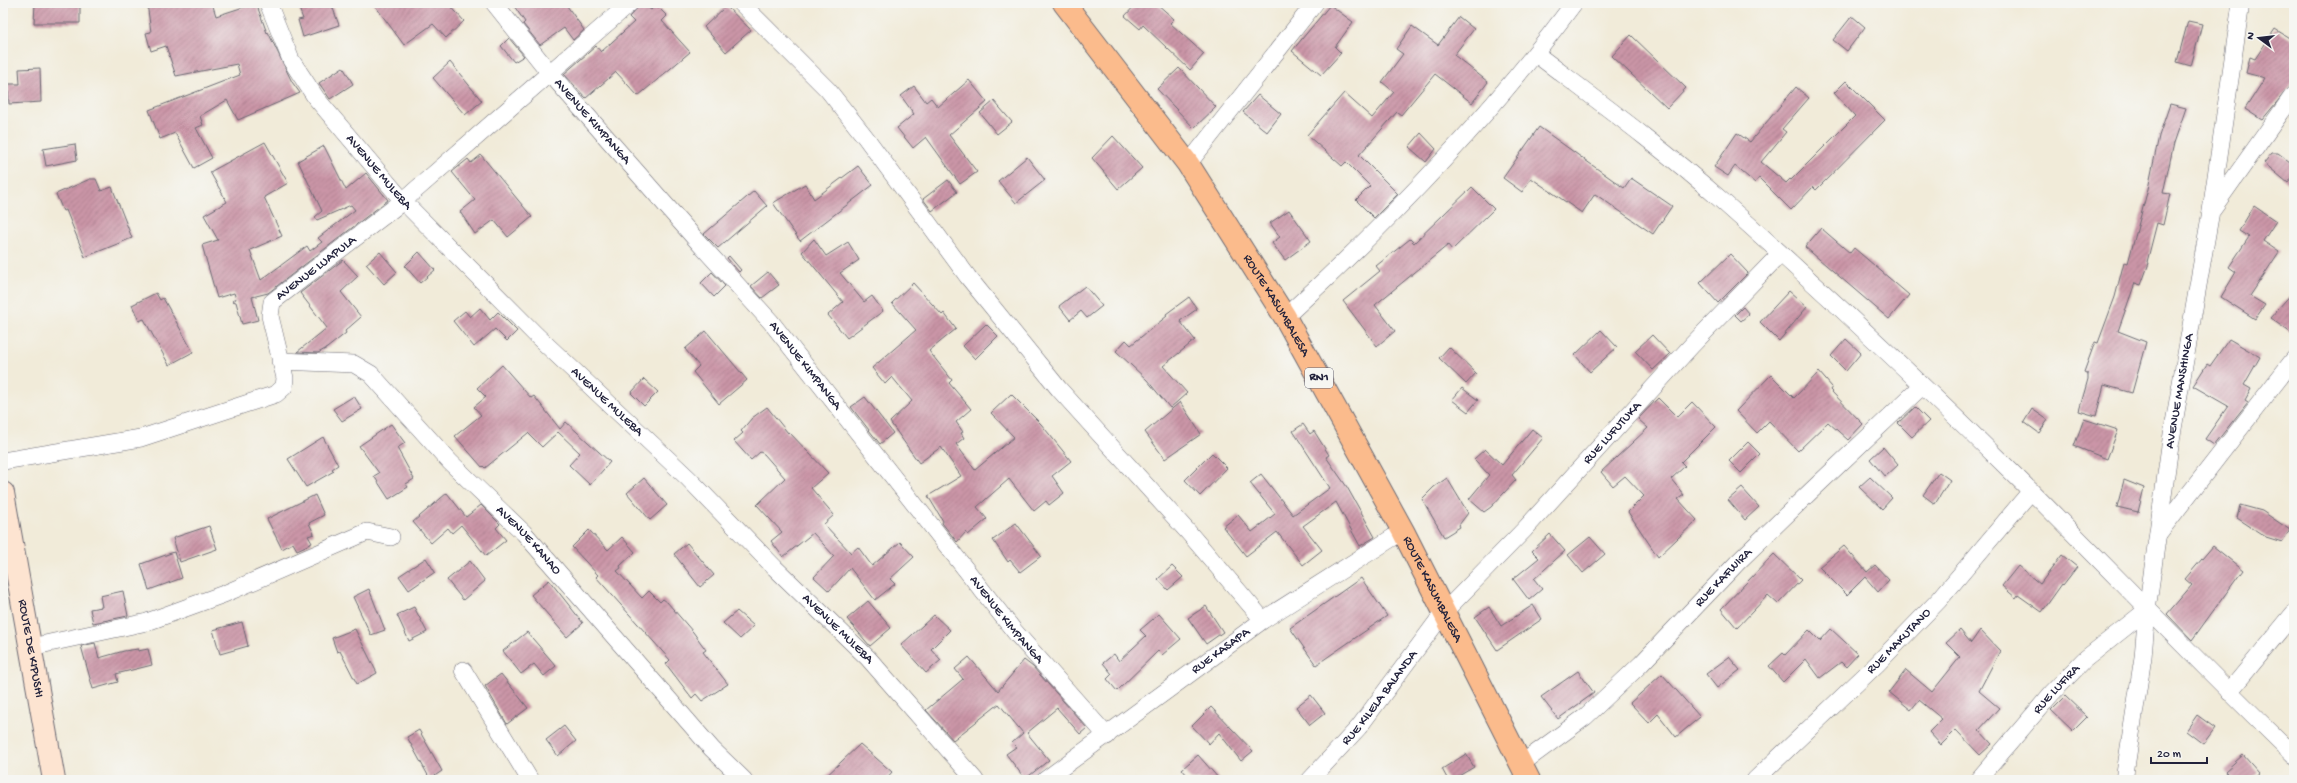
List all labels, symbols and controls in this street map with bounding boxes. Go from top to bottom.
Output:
north arrow [2239,18,2279,58]
text: N [2245,31,2258,41]
street label: AVENUE KIMPANGA [551,76,635,168]
street label: AVENUE MULEBA [343,131,416,214]
street label: AVENUE LUAPULA [273,232,360,304]
street label: ROUTE KASUMBALESA [1240,252,1313,360]
street label: AVENUE KIMPANGA [766,318,846,414]
street label: AVENUE MANSHINGA [2162,331,2197,450]
street label: AVENUE MULEBA [568,364,647,440]
road number: RN1 [1305,368,1333,388]
street label: RUE LUFUTUKA [1580,397,1645,467]
street label: AVENUE KANAO [493,503,565,578]
street label: ROUTE KASUMBALESA [1399,534,1466,646]
street label: RUE KAFWIRA [1692,544,1756,610]
street label: AVENUE KIMPANGA [966,573,1048,667]
street label: AVENUE MULEBA [799,591,878,668]
street label: ROUTE DE KIPUSHI [15,598,47,699]
street label: RUE MAKUTANO [1864,605,1934,677]
street label: RUE KASAPA [1189,624,1254,677]
street label: RUE KILELA BALANDA [1339,646,1421,748]
street label: RUE LUFIRA [2030,660,2084,717]
scale bar [2151,739,2207,765]
text: 20 m [2157,748,2182,762]

